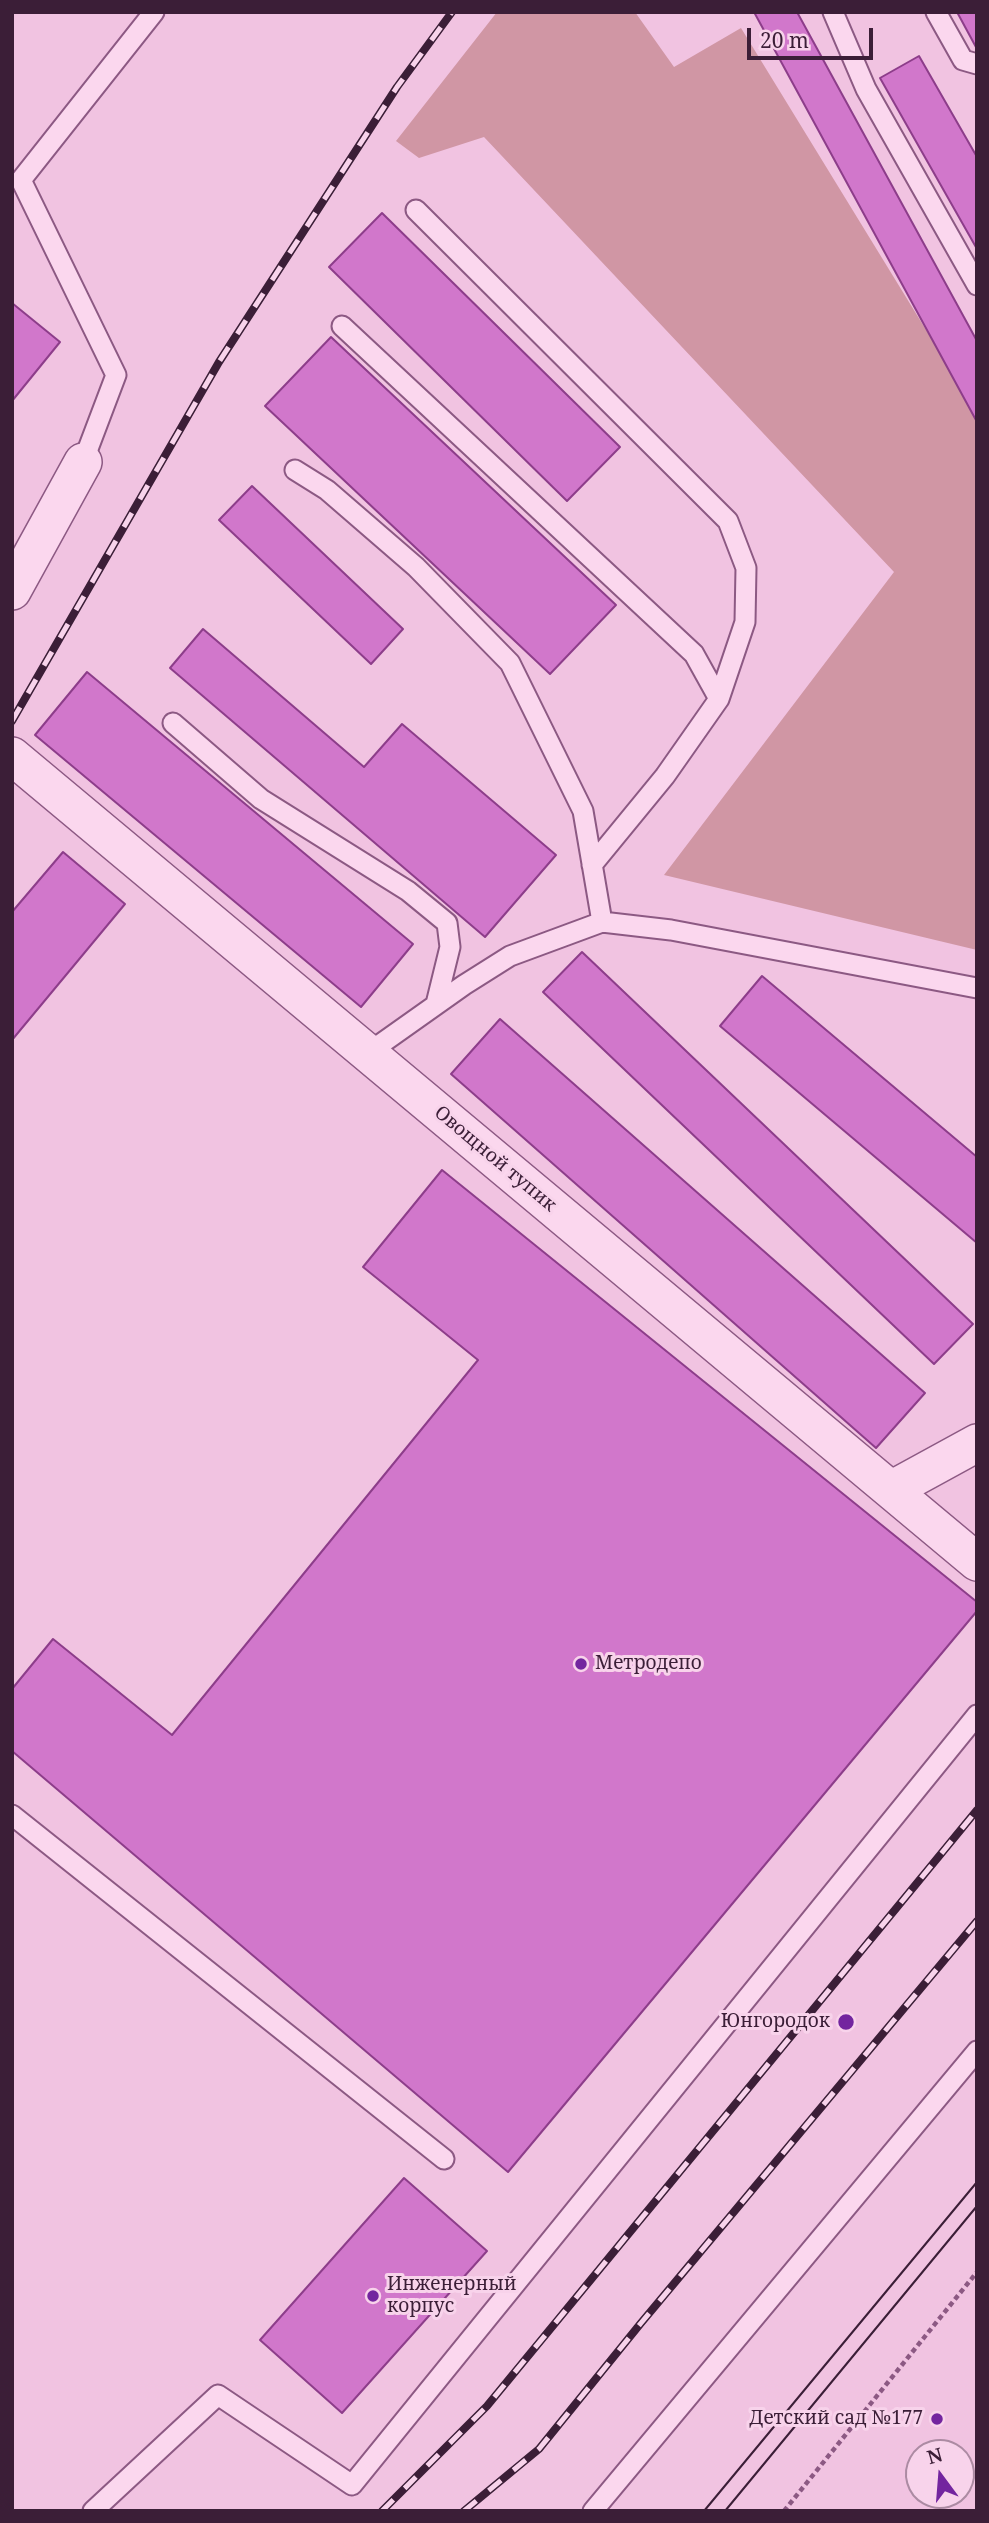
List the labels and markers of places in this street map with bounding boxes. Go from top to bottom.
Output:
place label: Метродепо [595,1653,702,1675]
marker: Метродепо [573,1656,589,1672]
place label: Юнгородок [721,2011,830,2033]
marker: Юнгородок [836,2012,856,2032]
place label: Инженерный корпус [387,2274,517,2318]
marker: Инженерный корпус [365,2288,381,2304]
place label: Детский сад №177 [749,2408,923,2430]
marker: Детский сад №177 [929,2411,945,2427]

